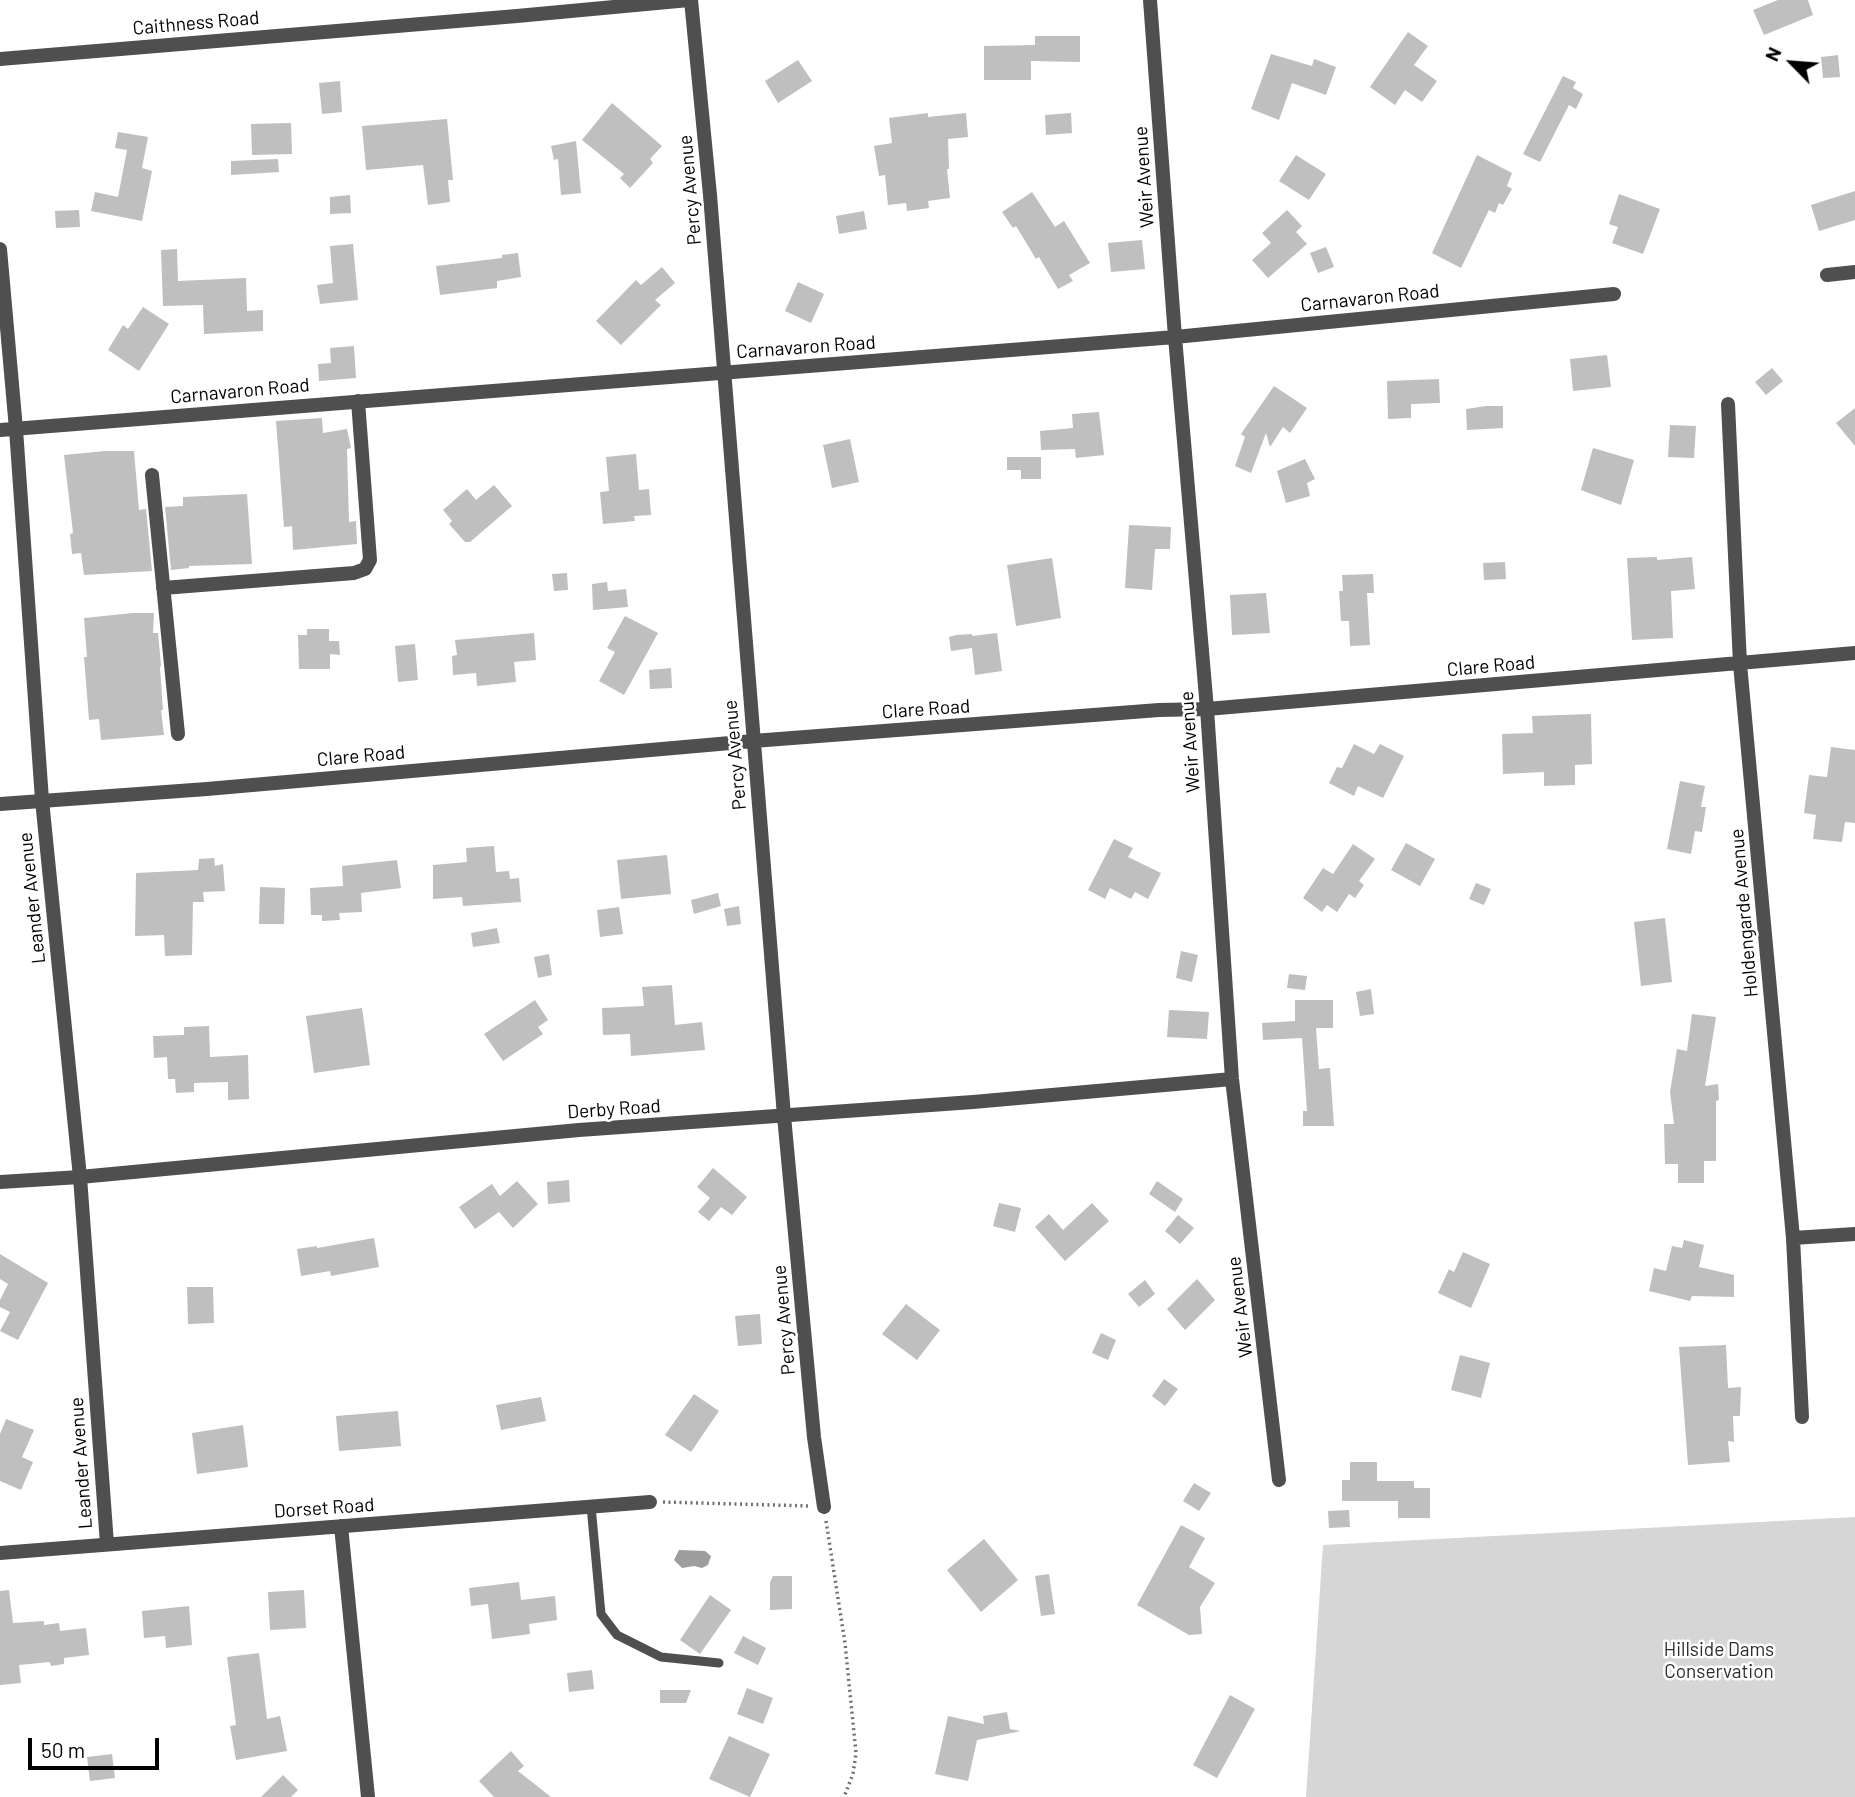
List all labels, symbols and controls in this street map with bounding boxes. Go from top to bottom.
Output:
street label: Caithness Road [132,6,260,40]
north arrow [1757,28,1827,98]
text: N [1759,43,1786,65]
street label: Weir Avenue [1129,125,1159,229]
street label: Percy Avenue [674,134,706,246]
street label: Carnavaron Road [1299,279,1441,317]
street label: Carnavaron Road [736,331,876,363]
street label: Carnavaron Road [169,374,311,408]
street label: Clare Road [1446,651,1536,681]
street label: Weir Avenue [1175,690,1205,794]
street label: Clare Road [881,695,971,723]
street label: Percy Avenue [719,699,751,811]
street label: Clare Road [316,741,406,771]
street label: Holdengarde Avenue [1725,828,1763,998]
street label: Leander Avenue [14,831,50,965]
street label: Derby Road [567,1094,661,1124]
street label: Weir Avenue [1222,1255,1258,1359]
street label: Percy Avenue [768,1264,800,1376]
street label: Leander Avenue [65,1396,97,1530]
street label: Dorset Road [273,1493,375,1523]
park label: Hillside Dams Conservation [1664,1639,1774,1683]
scale bar [32,1724,163,1768]
text: 50 m [41,1737,85,1762]

